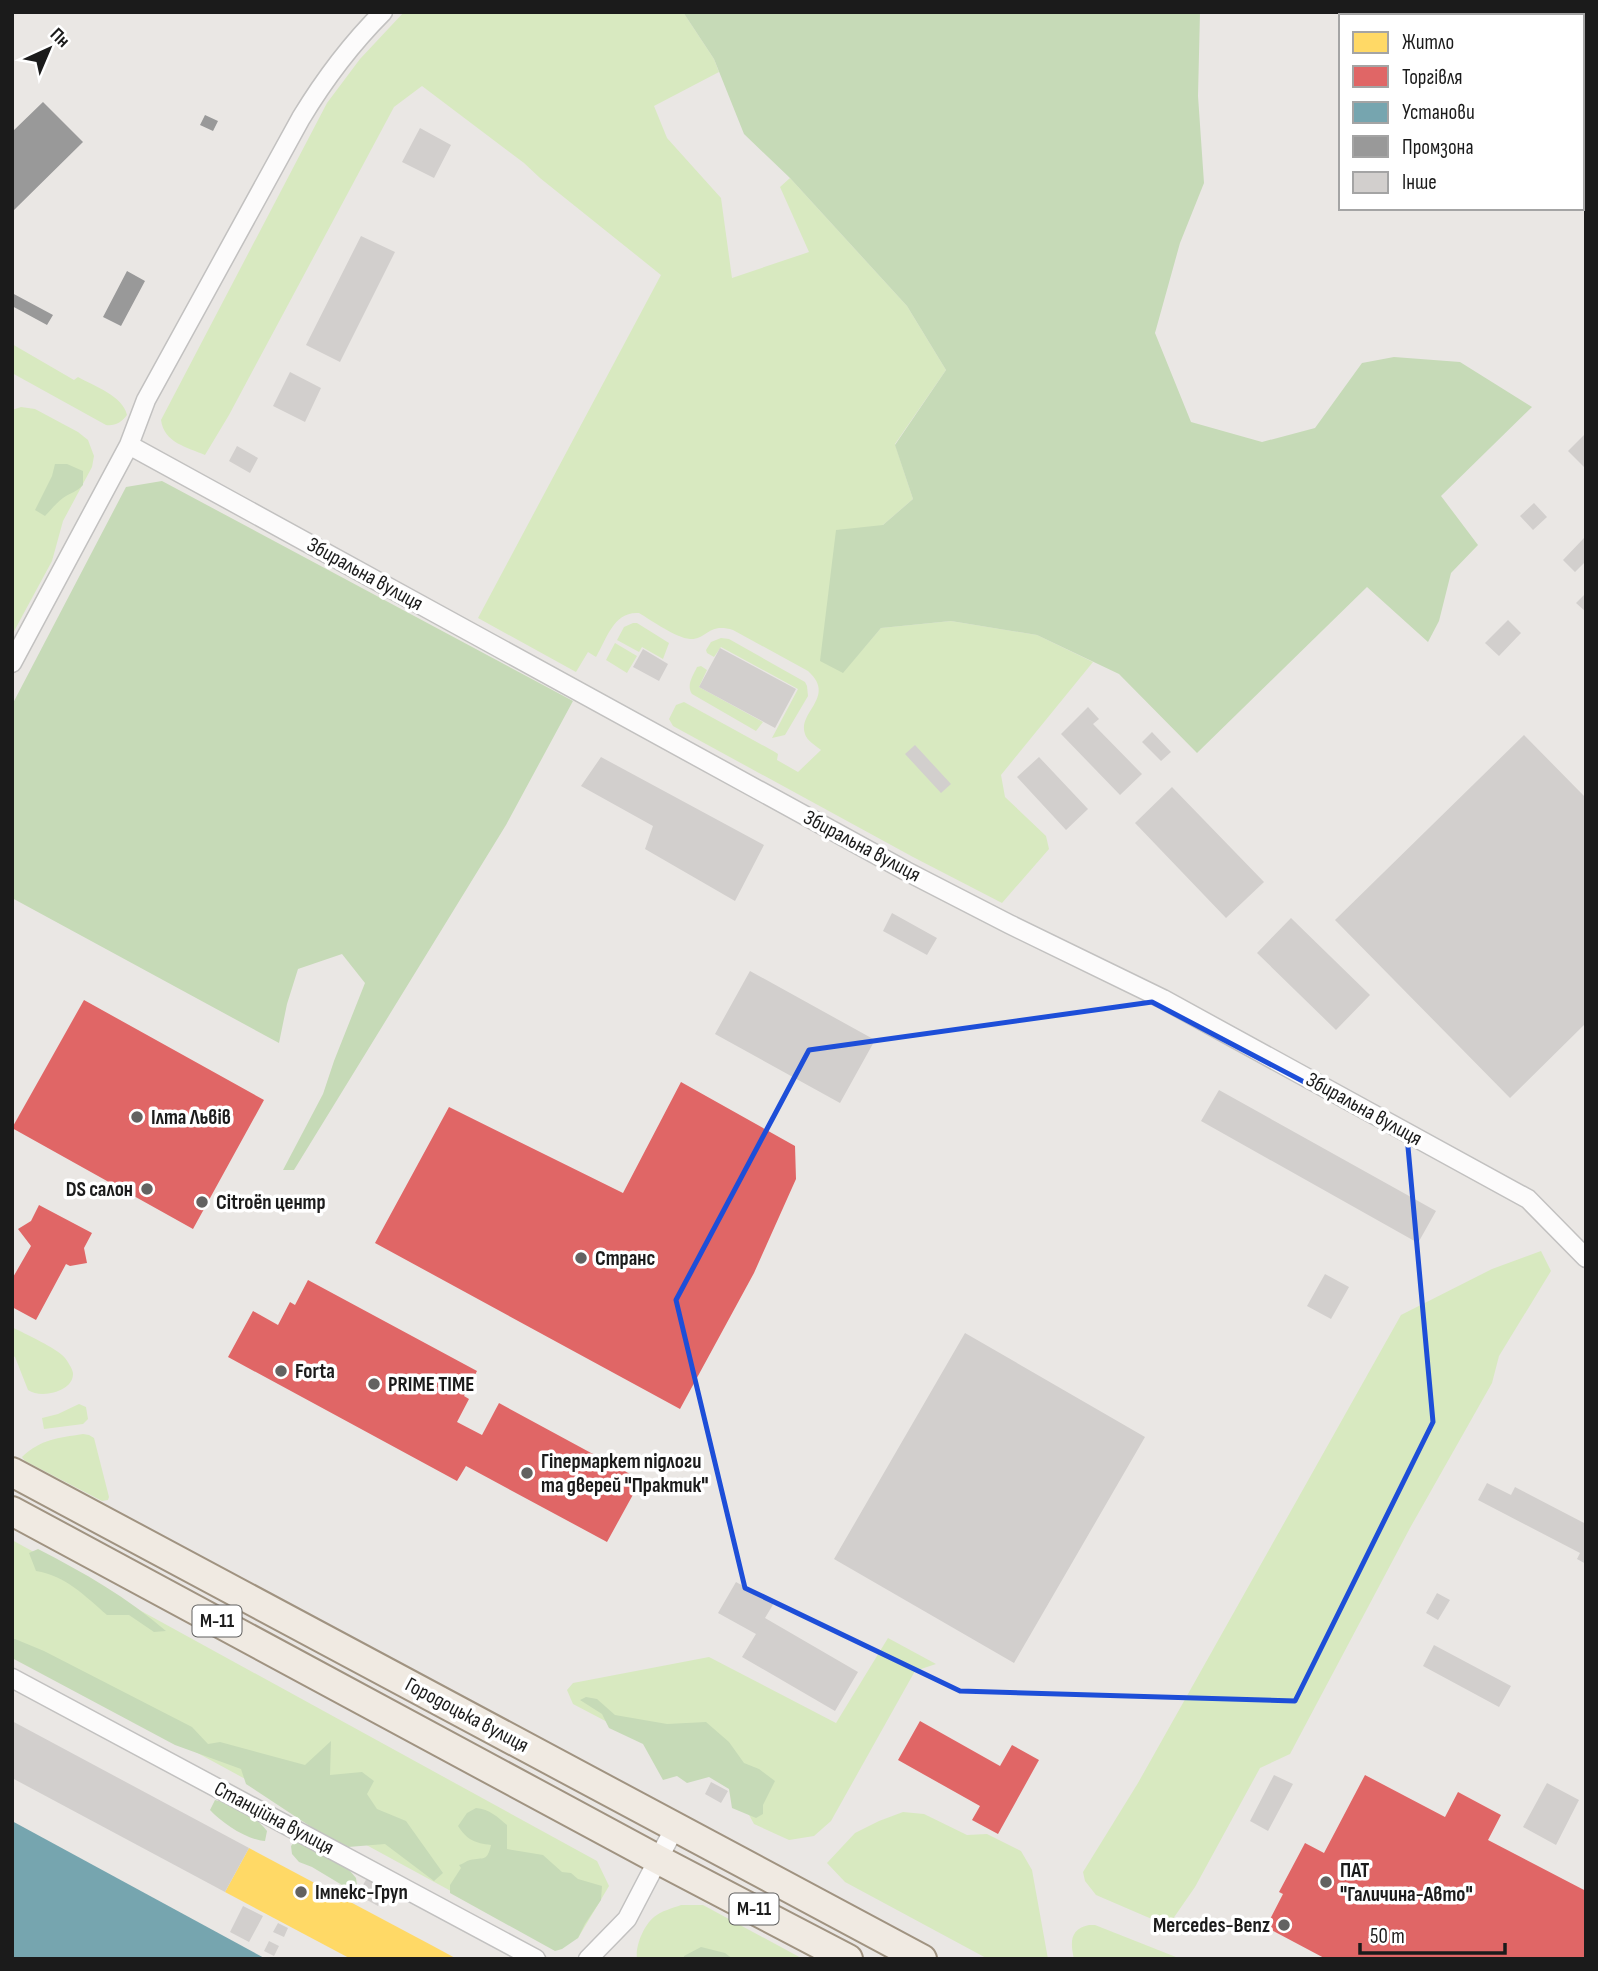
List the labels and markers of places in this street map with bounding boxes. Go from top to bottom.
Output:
place label: Ілта Львів [151,1105,231,1130]
marker: Ілта Львів [129,1109,145,1125]
place label: DS салон [66,1177,133,1202]
marker: DS салон [139,1181,155,1197]
place label: Citroën центр [216,1190,326,1215]
marker: Citroën центр [194,1194,210,1210]
place label: Странс [595,1246,655,1271]
marker: Странс [573,1250,589,1266]
place label: Forta [295,1359,335,1384]
marker: Forta [273,1363,289,1379]
place label: PRIME TIME [388,1372,474,1397]
marker: PRIME TIME [366,1376,382,1392]
place label: Гіпермаркет підлоги та дверей "Практик" [541,1449,709,1498]
marker: Гіпермаркет підлоги та дверей "Практик" [519,1465,535,1481]
place label: ПАТ "Галичина-Авто" [1340,1858,1473,1907]
marker: ПАТ "Галичина-Авто" [1318,1874,1334,1890]
place label: Імпекс-Груп [315,1880,408,1905]
marker: Імпекс-Груп [293,1884,309,1900]
place label: Mercedes-Benz [1153,1913,1270,1938]
marker: Mercedes-Benz [1276,1917,1292,1933]

